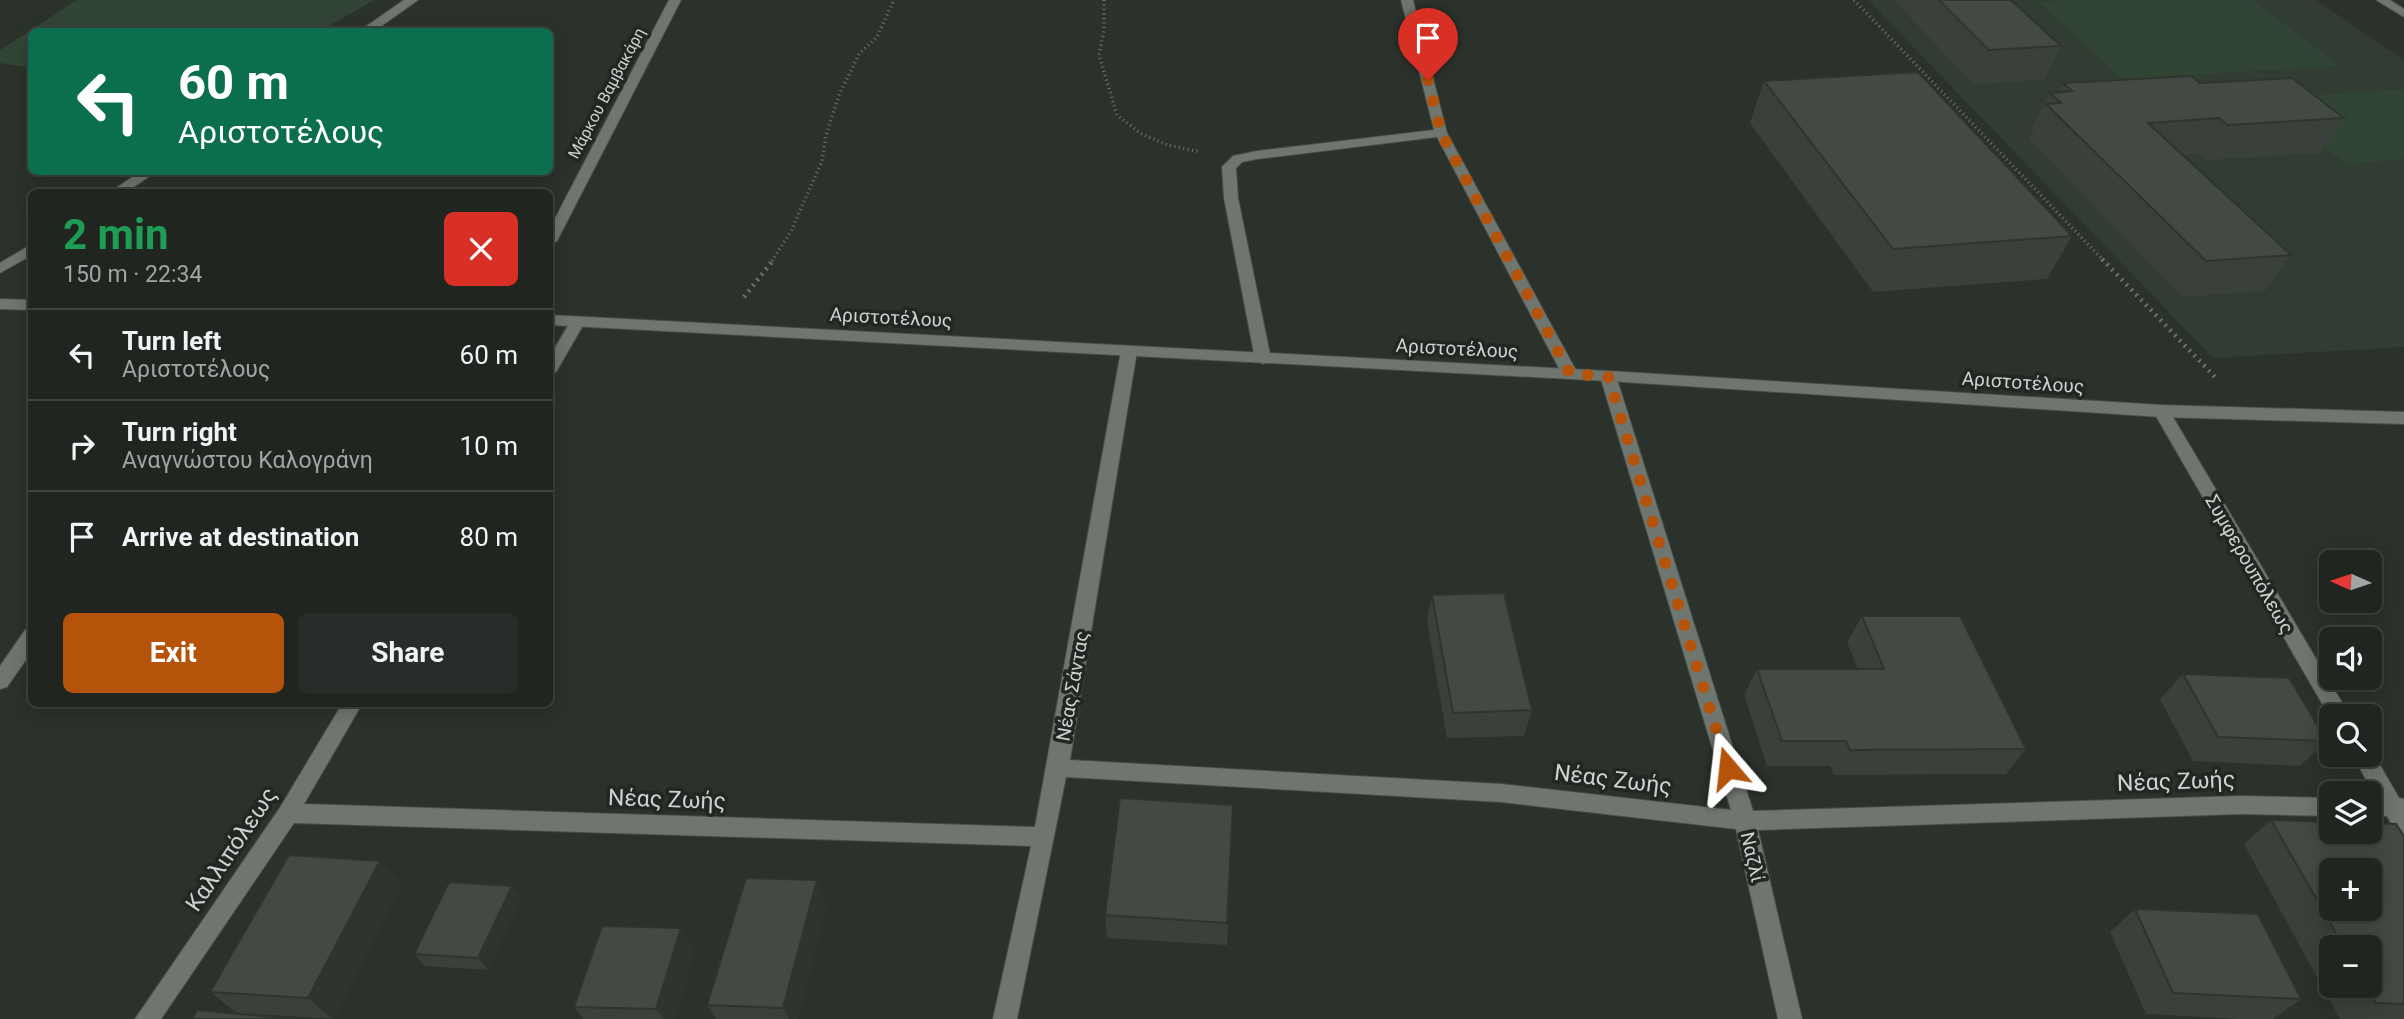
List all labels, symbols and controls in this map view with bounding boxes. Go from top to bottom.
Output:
pin [1398,8,1458,80]
icon: arrive [1409,19,1447,57]
street label: Μάρκου Βαμβακάρη [564,25,649,162]
text: 60 m [178,54,289,111]
icon: left [63,56,154,147]
text: Αριστοτέλους [178,113,384,151]
text: 2 min [63,210,169,259]
button: close [444,212,518,286]
text: 150 m · 22:34 [63,261,202,288]
street label: Αριστοτέλους [829,303,953,332]
text: Turn left [122,326,221,356]
street label: Αριστοτέλους [1395,334,1519,363]
icon: left [63,336,101,374]
text: 60 m [460,340,518,370]
text: Αριστοτέλους [122,356,270,383]
street label: Αριστοτέλους [1961,367,2085,398]
text: Turn right [122,417,237,447]
icon: right [63,427,101,465]
text: 10 m [460,431,518,461]
text: Αναγνώστου Καλογράνη [122,447,373,474]
street label: Συμφερουπόλεως [2200,491,2299,638]
icon: arrive [63,518,101,556]
text: Arrive at destination [122,522,359,552]
text: 80 m [460,522,518,552]
north arrow [2319,550,2382,612]
map controls [2319,550,2382,998]
button: Exit [63,613,284,693]
button: Share [298,613,518,693]
button: sound [2319,627,2382,690]
street label: Νέας Σάντας [1052,629,1093,743]
button: search [2319,704,2382,767]
position arrow [1691,731,1765,805]
street label: Νέας Ζωής [1553,759,1673,800]
street label: Νέας Ζωής [2117,766,2235,797]
button: layers [2319,781,2382,844]
street label: Καλλιπόλεως [180,782,283,916]
street label: Νέας Ζωής [608,784,726,815]
street label: Ναζλί [1736,830,1769,884]
button: + [2319,858,2382,921]
button: − [2319,935,2382,998]

